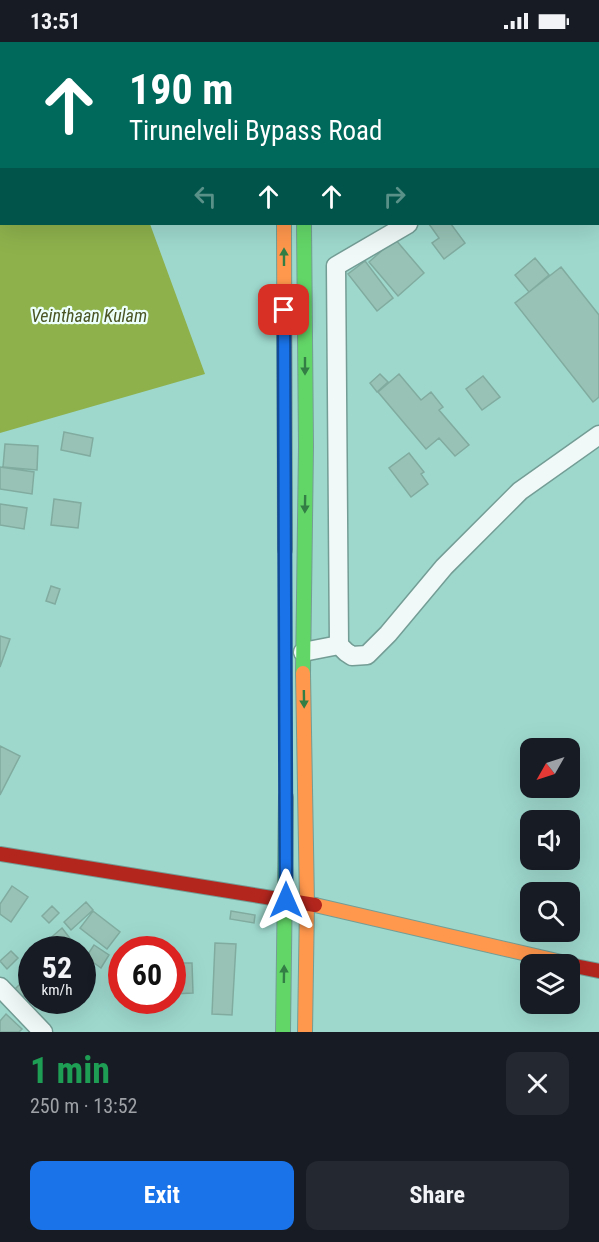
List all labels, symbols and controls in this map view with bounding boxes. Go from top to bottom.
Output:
text: 13:51 [30,9,81,34]
text: 190 m [129,65,234,114]
icon: ahead [30,66,108,144]
text: Tirunelveli Bypass Road [129,115,382,147]
icon: left [189,180,222,213]
icon: ahead [252,180,285,213]
icon: ahead [315,180,348,213]
icon: right [378,180,411,213]
one-way arrow [279,247,289,266]
pin [258,284,309,335]
icon: arrive [267,293,300,326]
water label: Veinthaan Kulam [31,305,147,326]
one-way arrow [301,356,310,375]
one-way arrow [300,495,310,514]
one-way arrow [299,690,309,709]
north arrow [520,738,580,798]
map controls [520,738,580,1014]
button: sound [520,810,580,870]
position arrow [254,868,318,932]
button: search [520,882,580,942]
speed limit sign: 60 [108,936,186,1014]
text: 52 [42,950,72,985]
button: layers [520,954,580,1014]
one-way arrow [279,964,289,983]
text: km/h [42,981,72,999]
text: 1 min [30,1050,110,1092]
button: close [506,1052,569,1115]
text: 250 m · 13:52 [30,1094,137,1118]
button: Exit [30,1161,294,1230]
button: Share [306,1161,569,1230]

